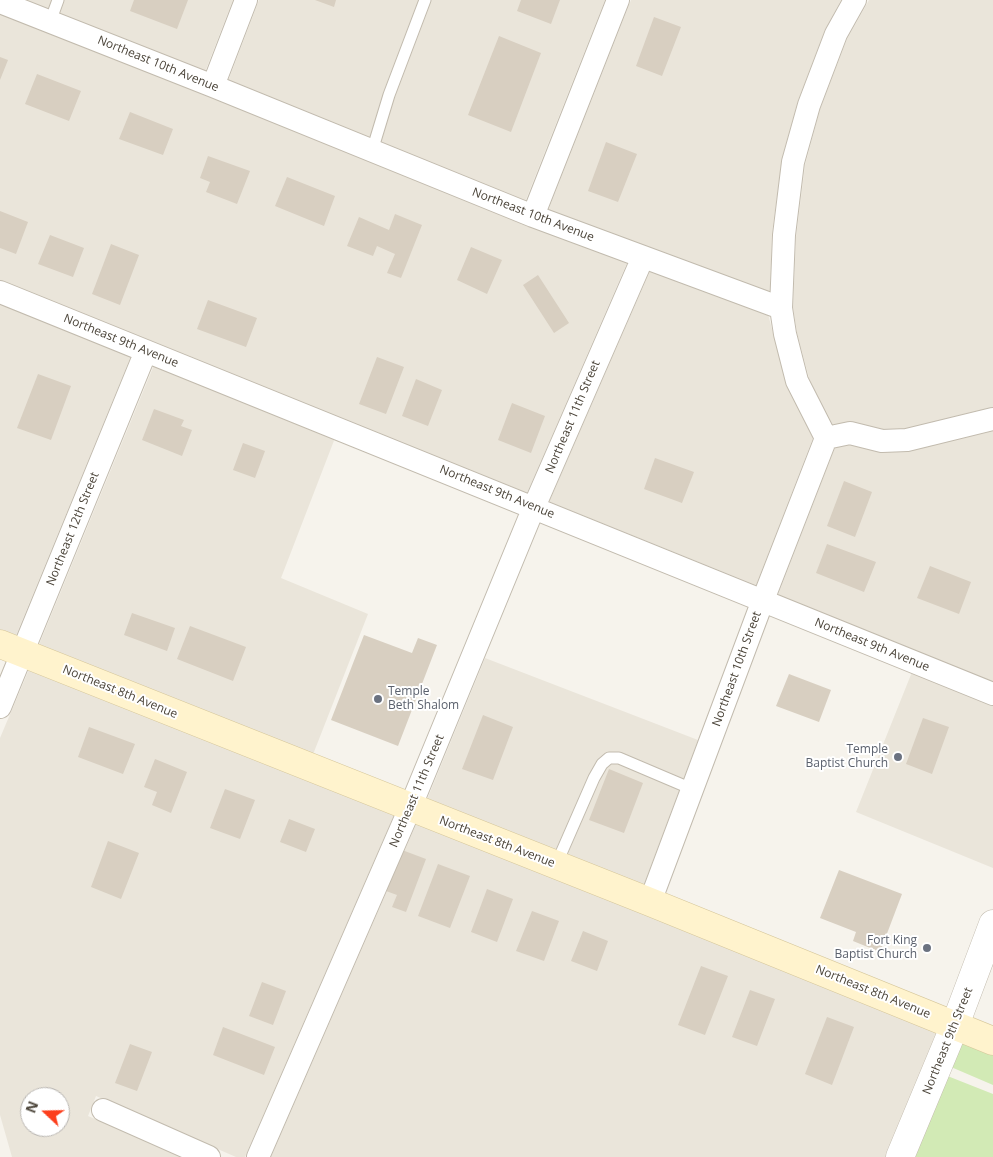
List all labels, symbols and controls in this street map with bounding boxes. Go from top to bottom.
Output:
street label: Northeast 10th Avenue [95,33,221,95]
street label: Northeast 10th Avenue [470,185,596,245]
street label: Northeast 9th Avenue [61,311,181,371]
street label: Northeast 11th Street [543,358,603,476]
street label: Northeast 9th Avenue [437,462,557,522]
street label: Northeast 12th Street [44,470,102,588]
street label: Northeast 10th Street [709,610,765,728]
street label: Northeast 9th Avenue [812,615,932,675]
street label: Northeast 8th Avenue [60,662,180,722]
place label: Temple Beth Shalom [388,685,459,713]
marker: Temple Beth Shalom [372,693,384,705]
street label: Northeast 11th Street [387,732,447,850]
place label: Temple Baptist Church [806,743,888,771]
marker: Temple Baptist Church [892,751,904,763]
street label: Northeast 8th Avenue [437,813,557,871]
place label: Fort King Baptist Church [835,934,917,962]
marker: Fort King Baptist Church [921,942,933,954]
street label: Northeast 8th Avenue [813,962,933,1022]
street label: Northeast 9th Street [920,985,976,1097]
north arrow [20,1087,70,1137]
text: N [21,1098,42,1116]

